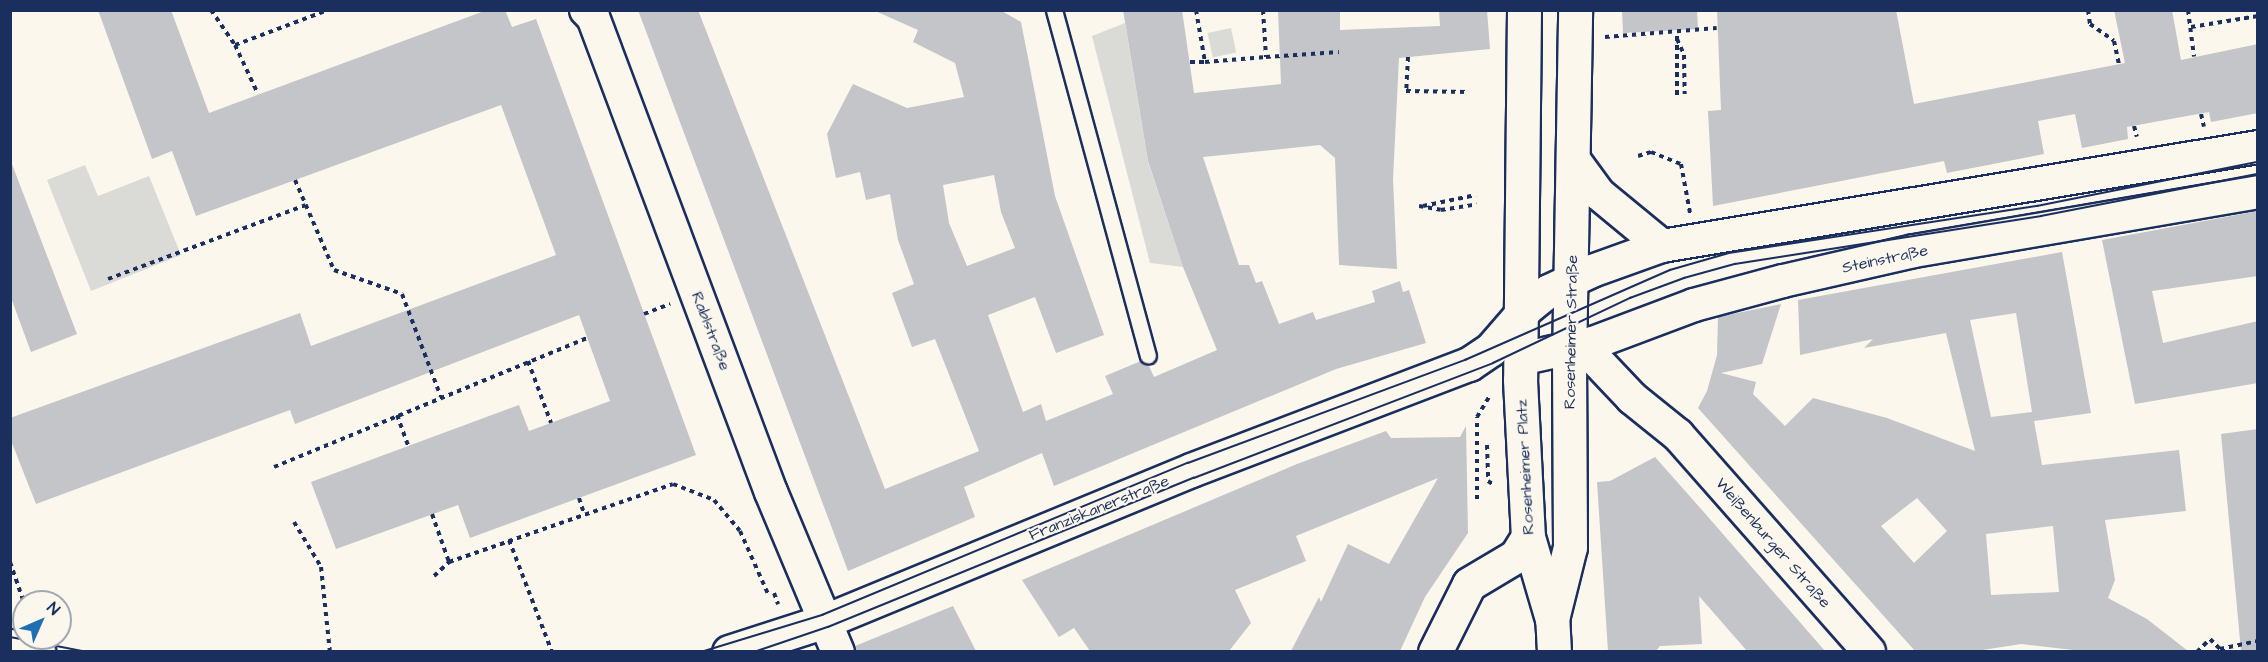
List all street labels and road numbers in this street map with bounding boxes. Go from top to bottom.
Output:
street label: Steinstraße [1840,241,1930,277]
street label: Rosenheimer Straße [1560,255,1582,409]
street label: Rablstraße [687,289,735,373]
street label: Rosenheimer Platz [1512,399,1538,535]
street label: Franziskanerstraße [1026,471,1172,545]
street label: Weißenburger Straße [1711,474,1835,612]

